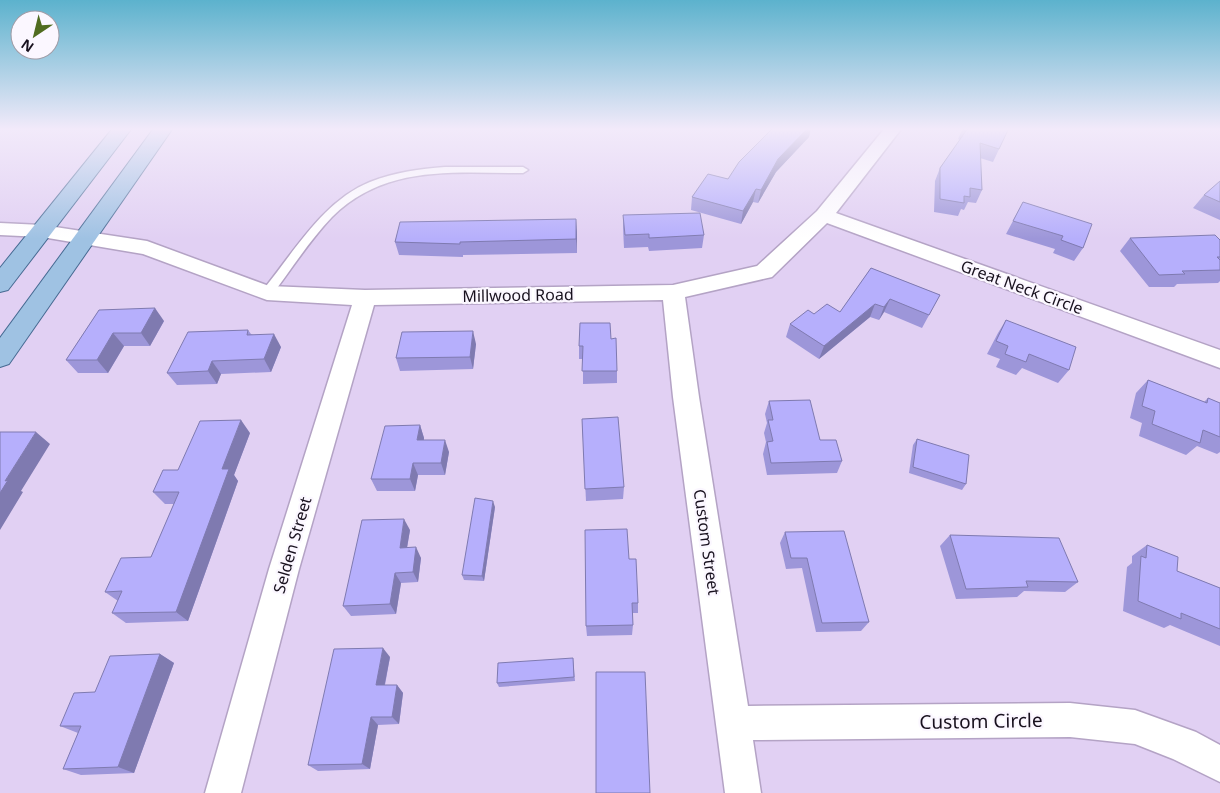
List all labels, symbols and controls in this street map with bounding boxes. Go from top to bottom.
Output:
north arrow [10,10,60,60]
text: N [17,35,37,57]
street label: Great Neck Circle [958,255,1086,319]
street label: Millwood Road [462,283,574,307]
street label: Custom Street [689,488,725,597]
street label: Selden Street [268,494,316,596]
street label: Custom Circle [919,707,1043,735]

